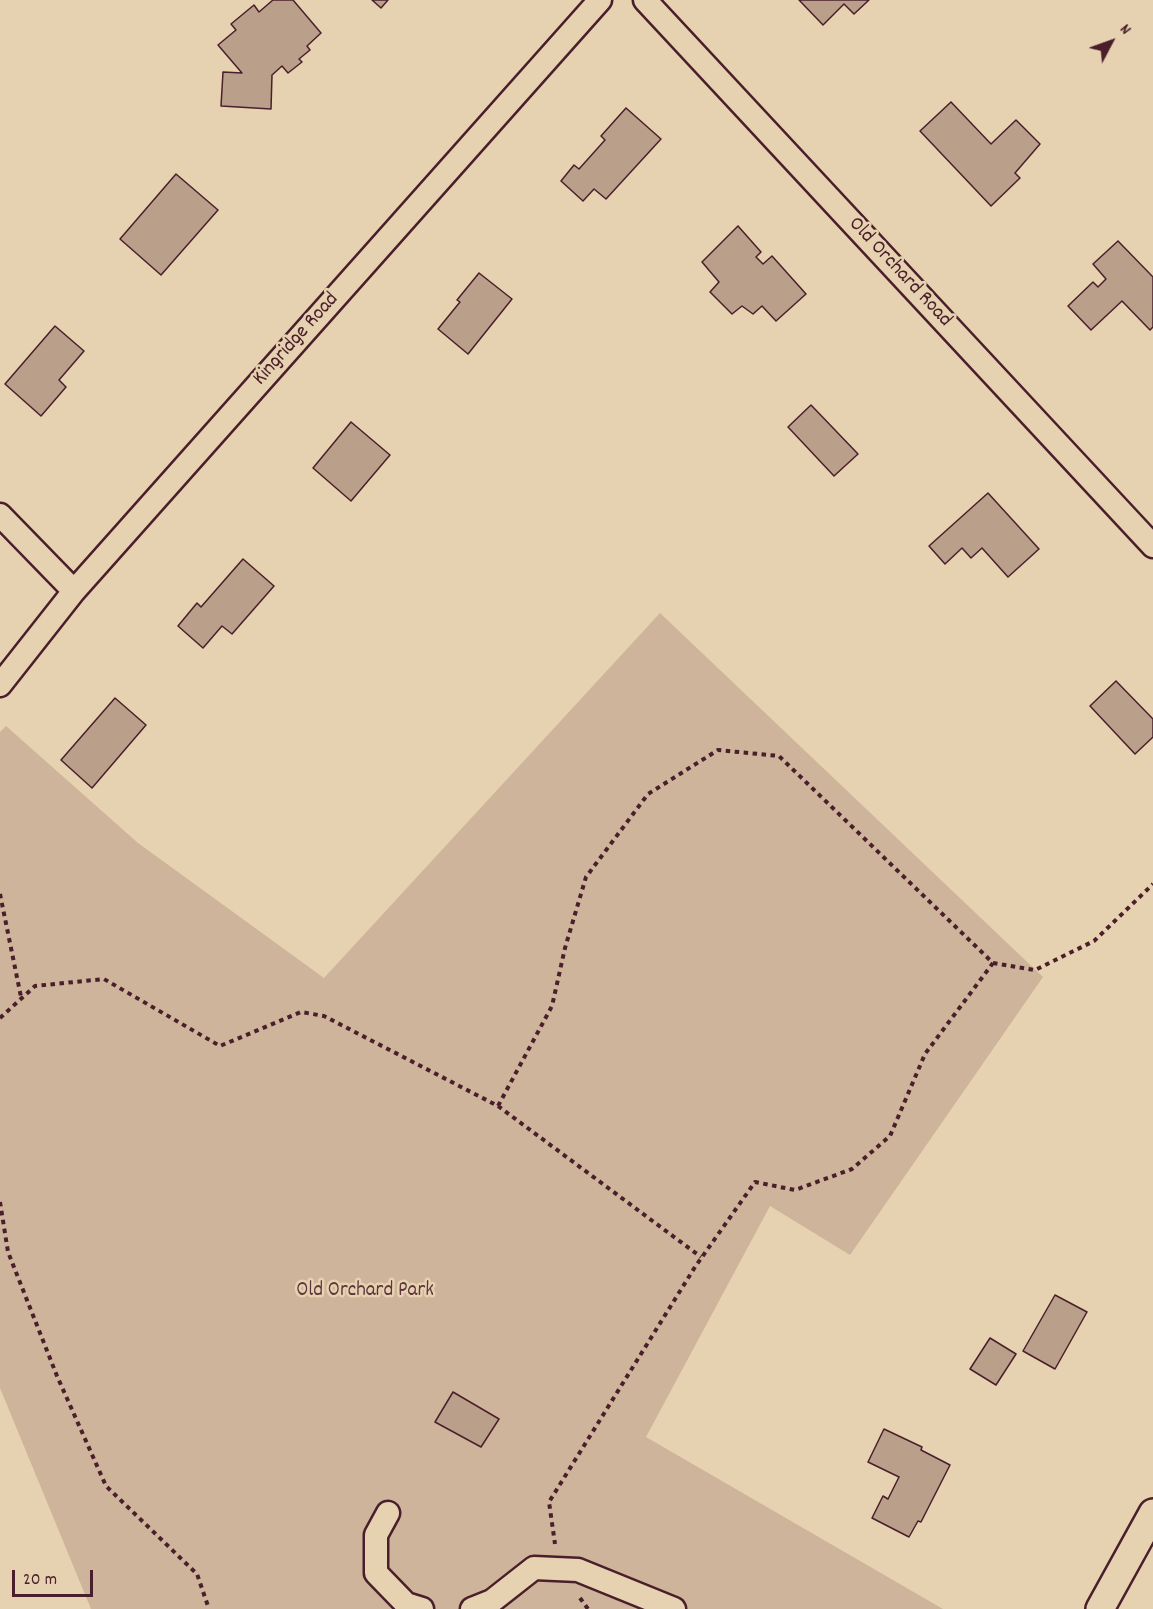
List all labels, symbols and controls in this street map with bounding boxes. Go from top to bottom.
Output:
north arrow [1081,12,1141,72]
text: N [1114,19,1136,40]
street label: Old Orchard Road [842,213,956,333]
street label: Kingridge Road [249,288,345,392]
park label: Old Orchard Park [296,1279,434,1305]
scale bar [15,1558,96,1596]
text: 20 m [23,1568,57,1593]

